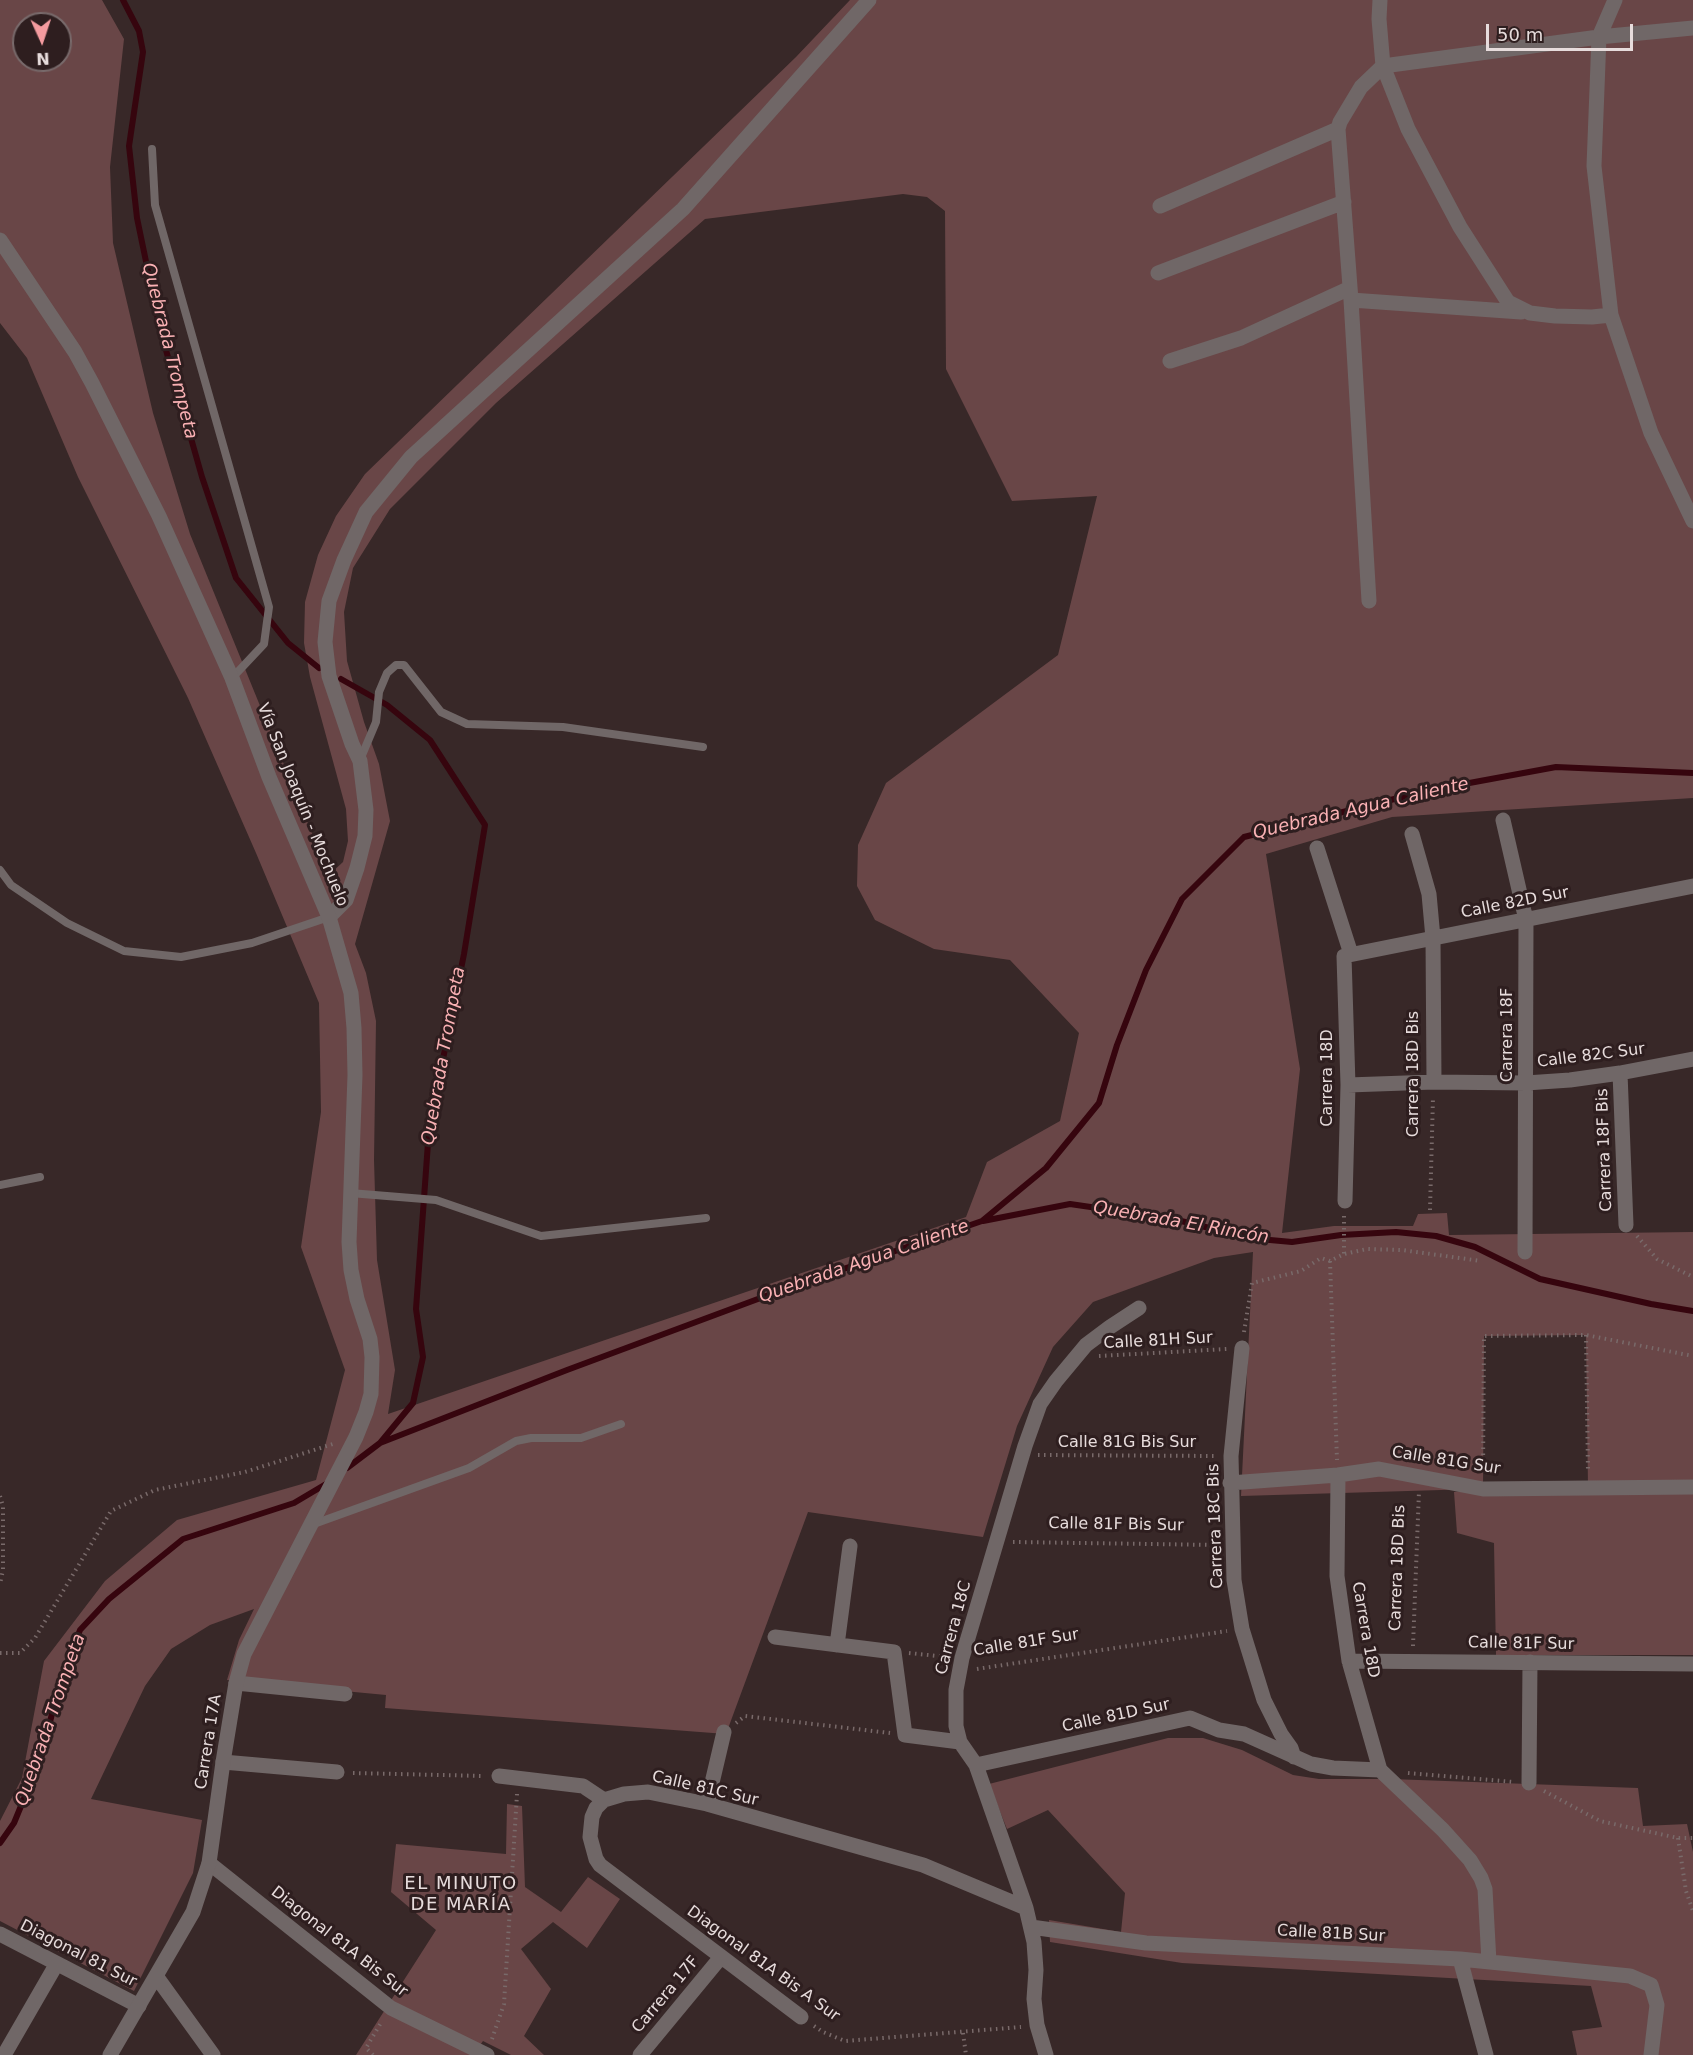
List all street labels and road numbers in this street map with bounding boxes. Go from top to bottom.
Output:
street label: Vía San Joaquín - Mochuelo [252,701,352,909]
street label: Calle 82D Sur [1459,883,1571,923]
street label: Carrera 18F [1498,988,1518,1082]
street label: Carrera 18D Bis [1404,1011,1424,1137]
street label: Carrera 18D [1318,1029,1338,1127]
street label: Calle 82C Sur [1536,1040,1646,1072]
street label: Carrera 18F Bis [1593,1088,1617,1212]
street label: Calle 81H Sur [1103,1329,1213,1353]
street label: Calle 81G Bis Sur [1058,1433,1196,1453]
street label: Calle 81G Sur [1390,1443,1502,1479]
street label: Carrera 18C Bis [1204,1463,1228,1589]
street label: Carrera 18D Bis [1386,1505,1410,1631]
street label: Calle 81F Bis Sur [1048,1514,1184,1536]
street label: Carrera 18C [932,1579,976,1677]
street label: Carrera 18D [1347,1580,1383,1680]
street label: Calle 81F Sur [972,1625,1080,1661]
street label: Calle 81F Sur [1468,1633,1574,1655]
street label: Carrera 17A [192,1693,226,1791]
street label: Calle 81D Sur [1060,1695,1172,1737]
street label: Calle 81C Sur [650,1767,760,1811]
street label: Diagonal 81A Bis Sur [267,1883,411,2001]
street label: Diagonal 81A Bis A Sur [683,1902,843,2026]
street label: Diagonal 81 Sur [16,1916,140,1992]
street label: Calle 81B Sur [1277,1922,1385,1946]
street label: Carrera 17F [628,1953,704,2037]

